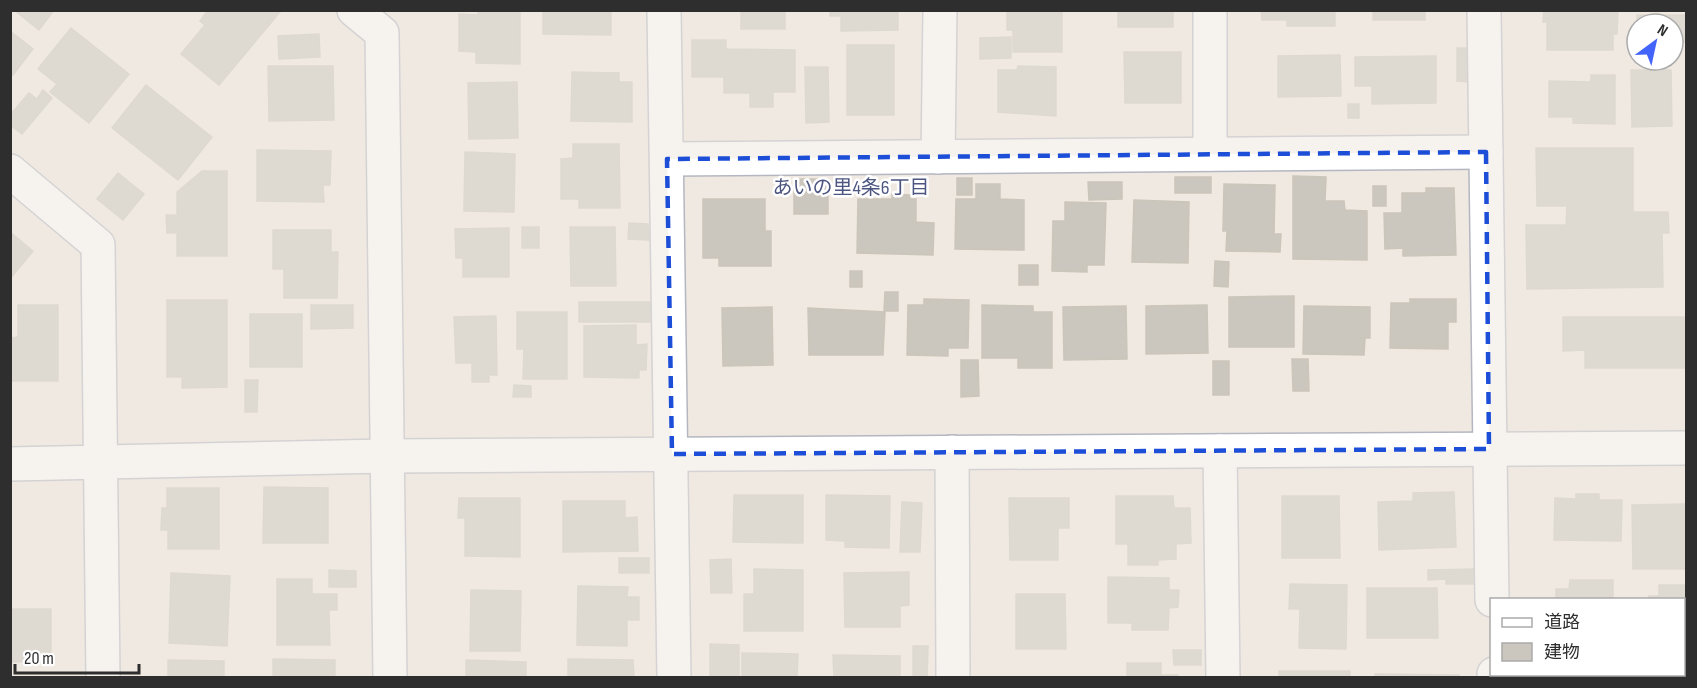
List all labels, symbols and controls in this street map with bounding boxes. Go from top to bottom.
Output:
north arrow [1625,12,1685,72]
text: N [1654,20,1671,41]
district label: あいの里4条6丁目 [772,176,930,200]
legend [1490,598,1685,676]
text: 道路 [1544,612,1580,633]
scale bar [15,637,140,675]
text: 建物 [1544,642,1580,663]
text: 20 m [24,648,54,669]

